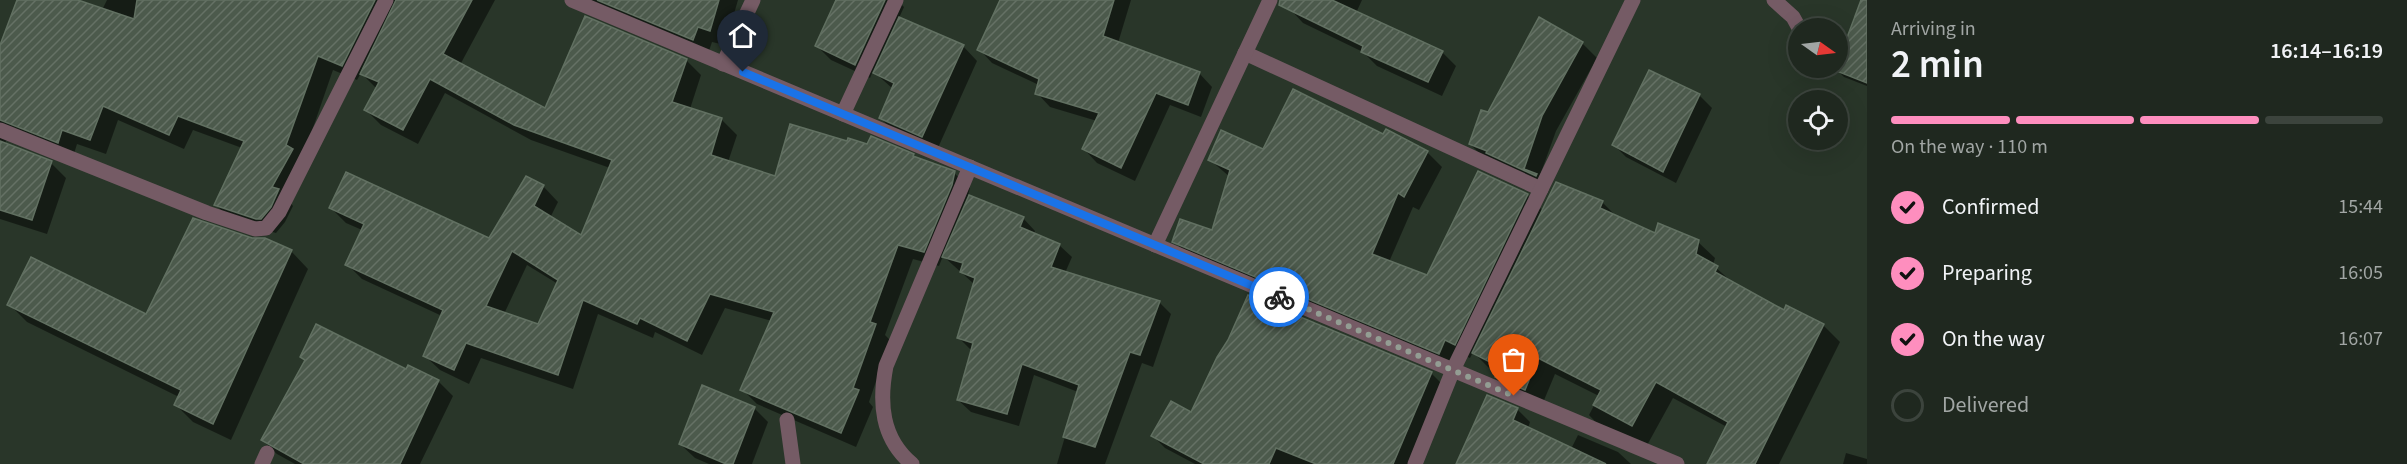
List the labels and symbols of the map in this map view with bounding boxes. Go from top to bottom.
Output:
pin [717,10,768,72]
north arrow [1788,18,1848,78]
courier [1249,267,1309,327]
pin [1488,334,1539,396]

